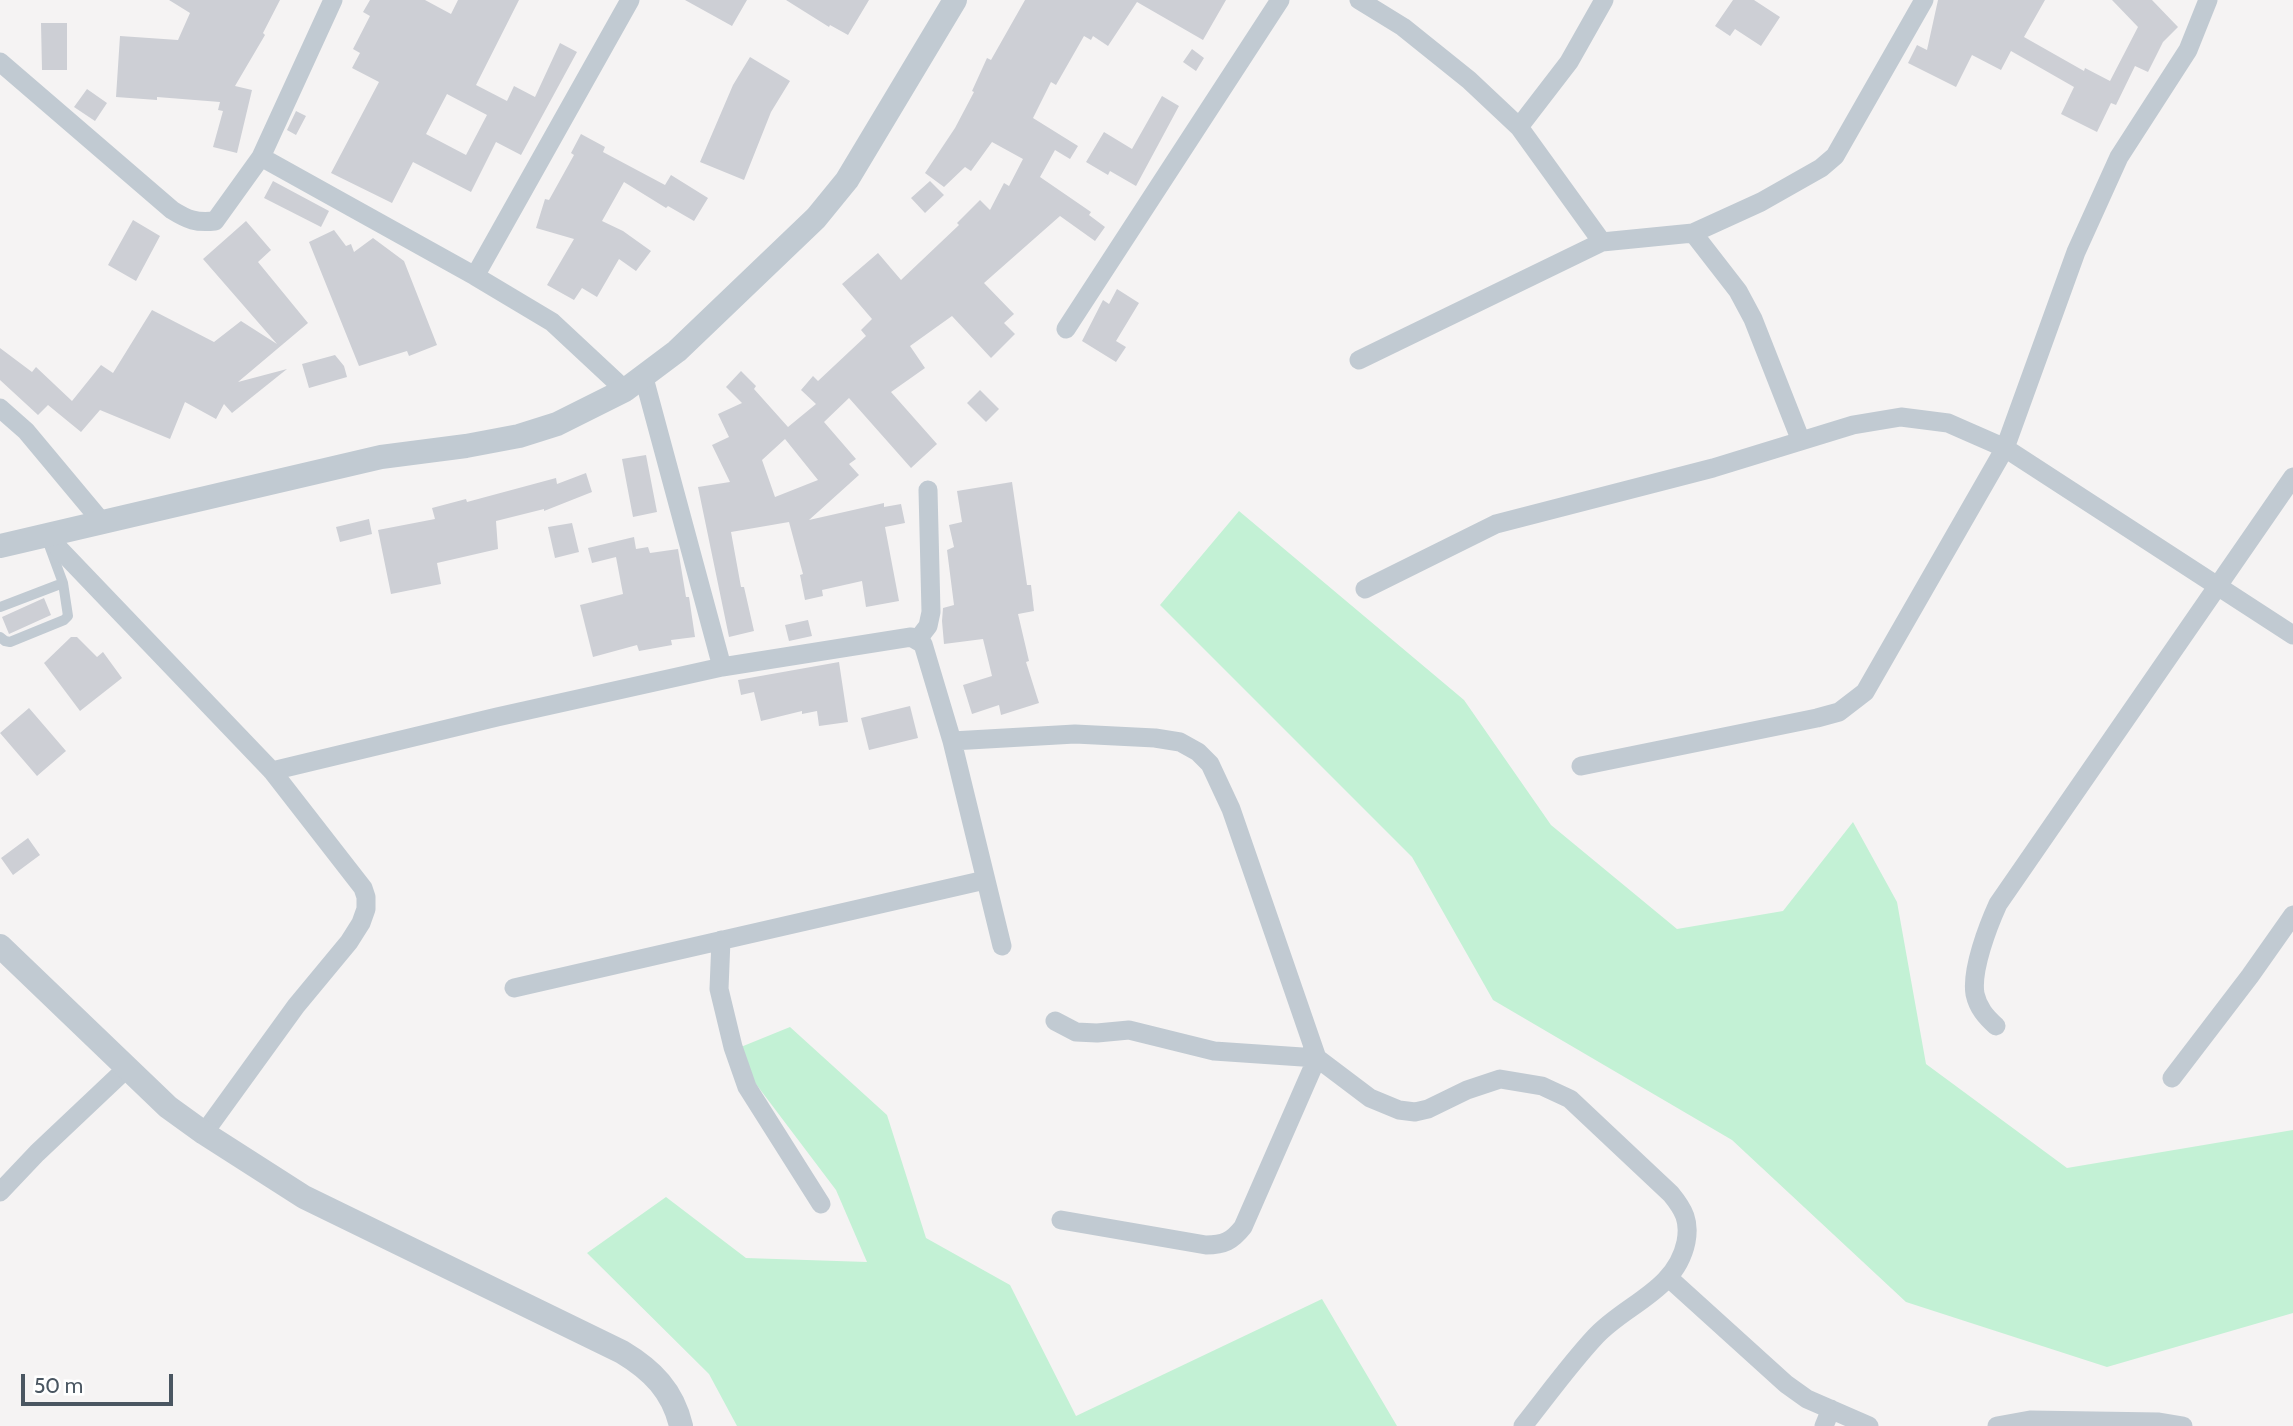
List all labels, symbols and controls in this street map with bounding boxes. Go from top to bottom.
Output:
scale bar [24,1360,177,1404]
text: 50 m [34,1373,83,1398]

